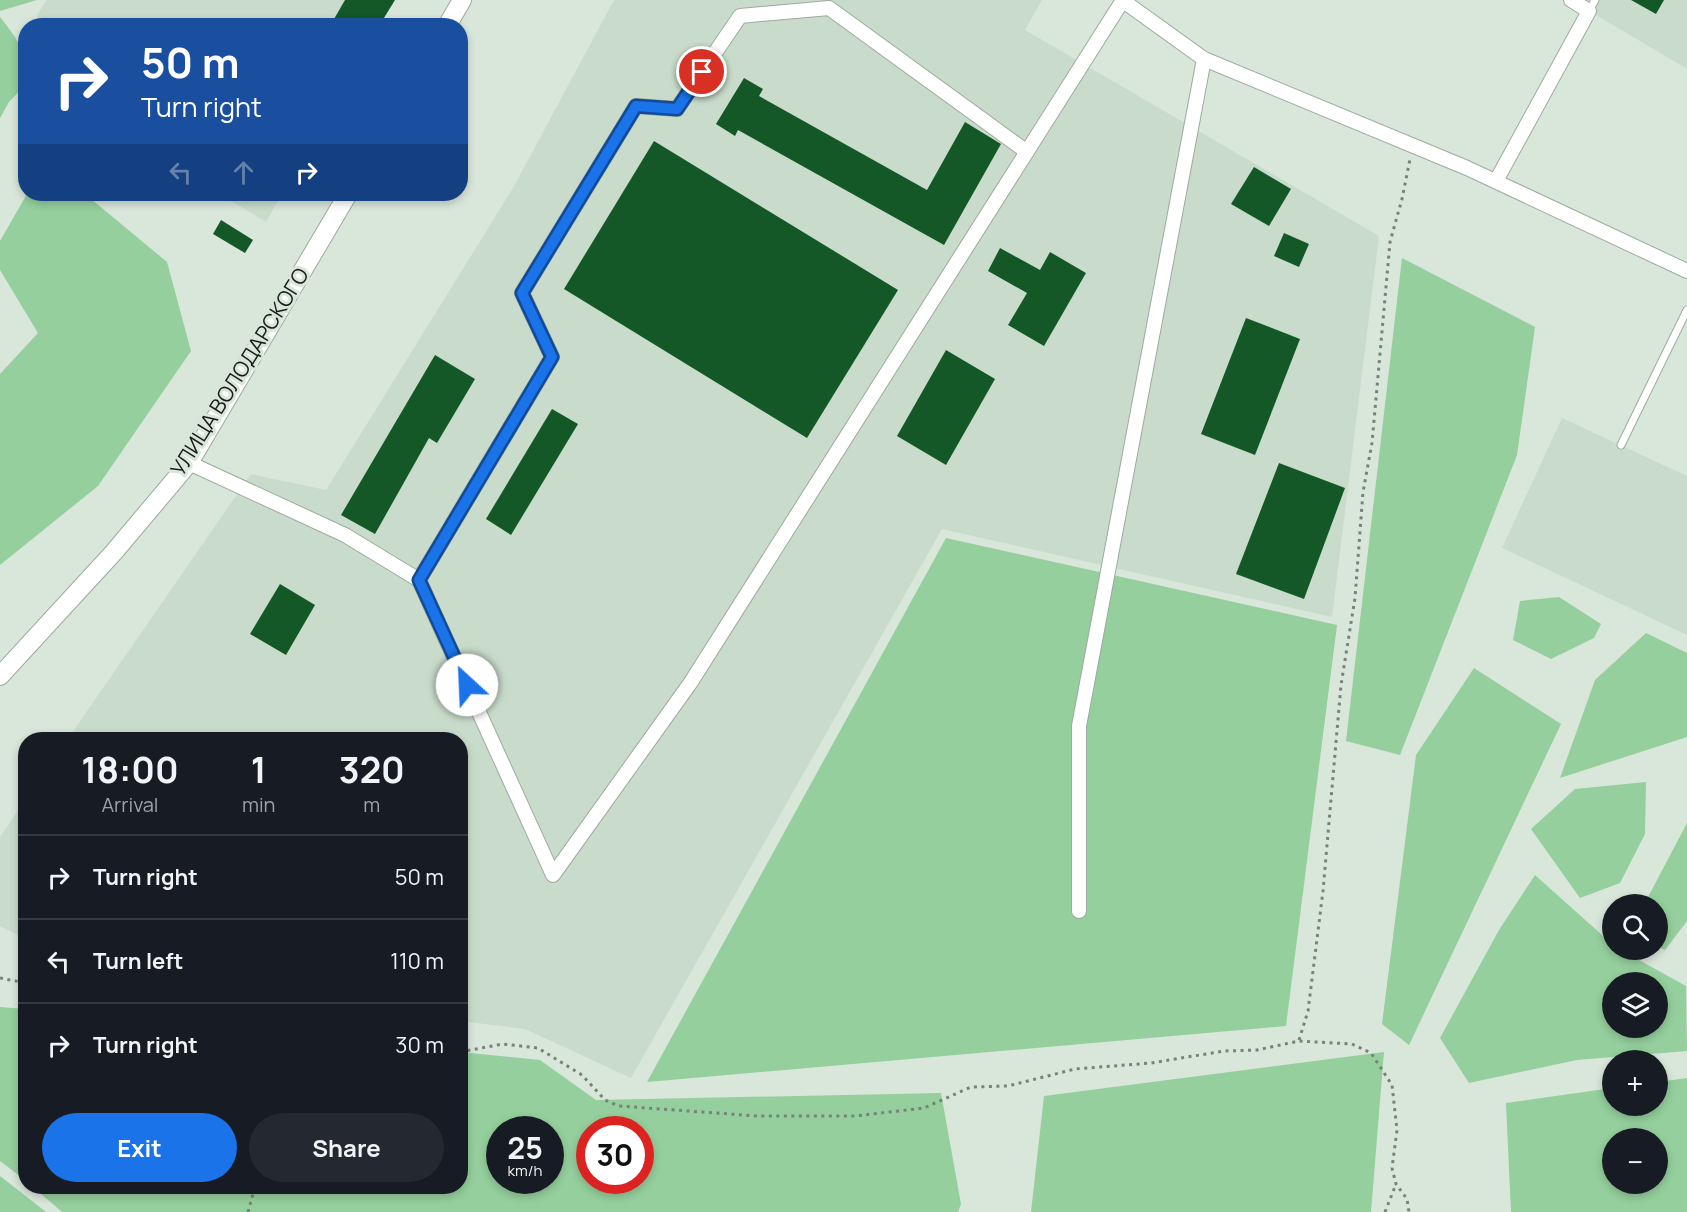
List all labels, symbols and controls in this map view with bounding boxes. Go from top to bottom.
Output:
text: 50 m [141,33,239,91]
icon: right [42,42,120,120]
pin [676,46,727,97]
icon: arrive [685,55,718,88]
text: Turn right [141,88,262,125]
icon: left [164,156,197,189]
icon: ahead [227,156,260,189]
icon: right [290,156,323,189]
street label: УЛИЦА ВОЛОДАРСКОГО [164,262,315,481]
position arrow [435,653,499,717]
text: 18:00 [81,745,179,794]
text: 1 [251,745,267,794]
text: 320 [339,745,405,794]
text: Arrival [101,791,159,818]
text: min [242,791,275,818]
text: m [363,791,380,818]
icon: right [42,861,75,894]
text: Turn right [93,862,198,892]
text: 50 m [395,862,444,892]
map controls [1602,894,1668,1194]
button: search [1602,894,1668,960]
icon: left [42,945,75,978]
text: Turn left [93,946,183,976]
text: 110 m [390,946,444,976]
button: layers [1602,972,1668,1038]
icon: right [42,1029,75,1062]
text: Turn right [93,1030,198,1060]
text: 30 m [395,1030,444,1060]
button: + [1602,1050,1668,1116]
button: Exit [42,1113,237,1182]
button: Share [249,1113,444,1182]
speed limit sign: 30 [576,1116,654,1194]
text: 25 [507,1127,543,1168]
button: − [1602,1128,1668,1194]
text: km/h [508,1160,542,1181]

